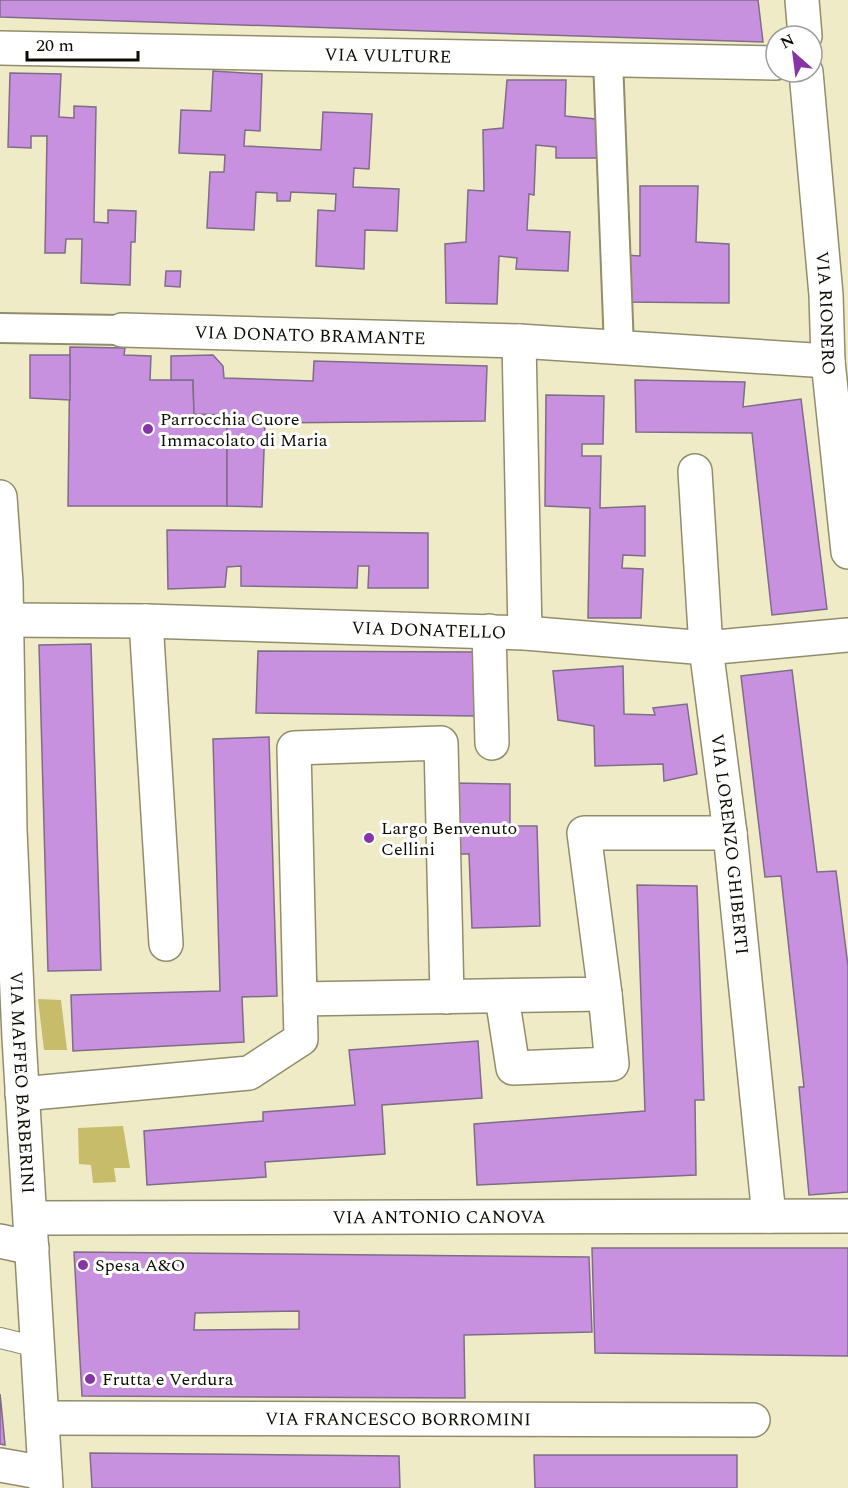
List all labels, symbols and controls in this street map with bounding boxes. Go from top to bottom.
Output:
scale bar [27,24,138,62]
north arrow [764,24,824,84]
text: N [776,28,799,55]
text: 20 m [36,32,74,59]
street label: VIA VULTURE [324,41,452,70]
street label: VIA RIONERO [809,250,843,377]
street label: VIA DONATO BRAMANTE [194,319,426,352]
place label: Parrocchia Cuore Immacolato di Maria [160,406,328,454]
marker: Parrocchia Cuore Immacolato di Maria [141,422,155,436]
street label: VIA DONATELLO [351,614,507,646]
street label: VIA LORENZO GHIBERTI [704,732,756,956]
place label: Largo Benvenuto Cellini [381,815,517,863]
marker: Largo Benvenuto Cellini [362,831,376,845]
street label: VIA MAFFEO BARBERINI [3,971,42,1194]
street label: VIA ANTONIO CANOVA [332,1203,546,1231]
place label: Spesa A&O [95,1252,185,1279]
marker: Spesa A&O [76,1258,90,1272]
place label: Frutta e Verdura [102,1366,234,1393]
marker: Frutta e Verdura [83,1372,97,1386]
street label: VIA FRANCESCO BORROMINI [265,1405,531,1433]

